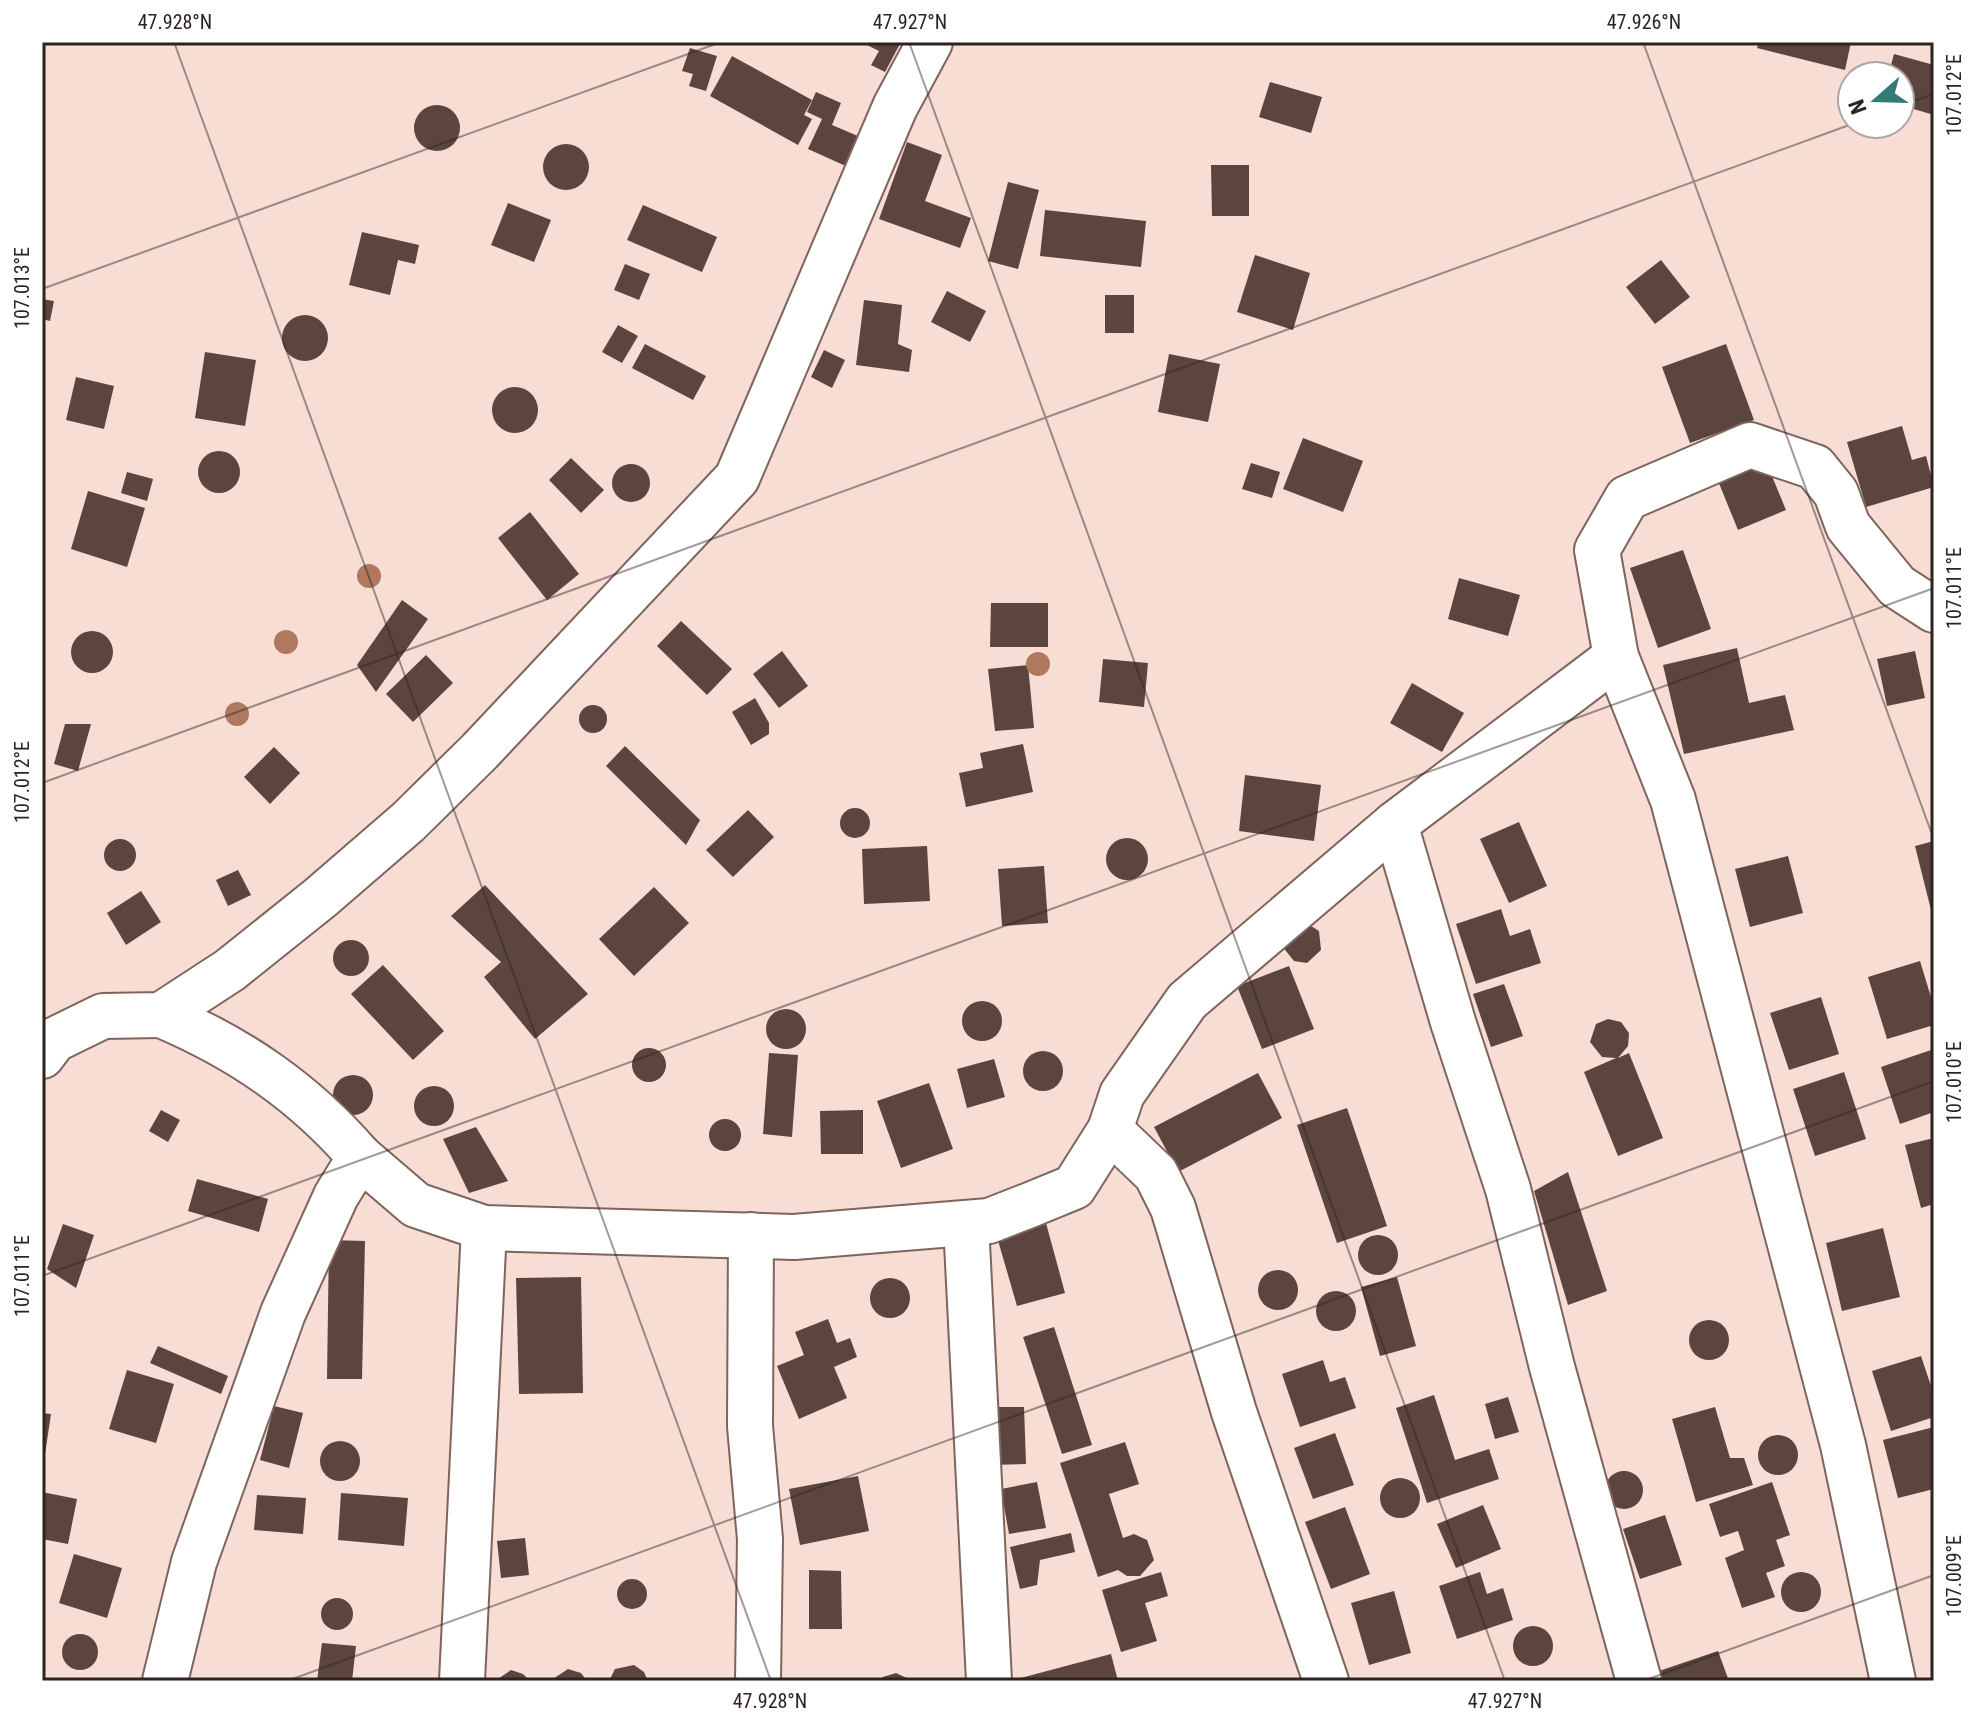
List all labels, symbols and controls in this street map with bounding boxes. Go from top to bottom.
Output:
text: 47.928°N [138,10,212,34]
text: 47.927°N [873,10,947,34]
text: 47.926°N [1607,10,1681,34]
text: 107.012°E [1942,54,1966,136]
north arrow [1836,60,1916,140]
text: N [1844,96,1872,117]
text: 107.013°E [10,247,34,329]
text: 107.011°E [1942,547,1966,629]
text: 107.012°E [10,741,34,823]
text: 107.010°E [1942,1041,1966,1123]
text: 107.011°E [10,1235,34,1317]
text: 107.009°E [1942,1535,1966,1617]
text: 47.928°N [733,1689,807,1713]
text: 47.927°N [1468,1689,1542,1713]

